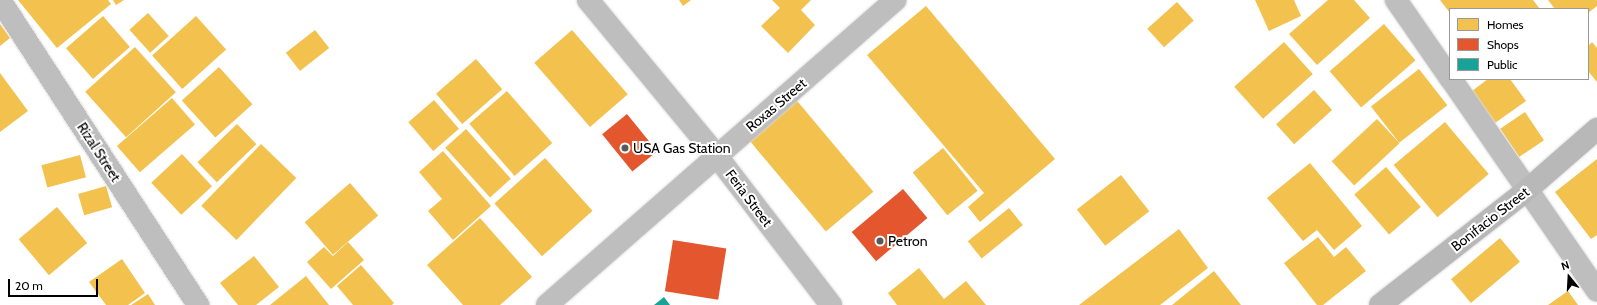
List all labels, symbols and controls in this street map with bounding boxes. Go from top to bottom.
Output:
legend [1449,8,1589,80]
text: Homes [1487,17,1524,32]
text: Shops [1487,37,1519,52]
text: Public [1487,57,1518,72]
street label: Roxas Street [742,75,810,135]
street label: Rizal Street [74,119,124,185]
place label: USA Gas Station [633,140,731,156]
marker: USA Gas Station [620,143,630,153]
street label: Feria Street [722,166,776,230]
street label: Bonifacio Street [1448,183,1532,255]
place label: Petron [888,233,927,249]
marker: Petron [875,236,885,246]
north arrow [1549,257,1589,297]
text: N [1559,258,1571,273]
scale bar [10,271,100,297]
text: 20 m [15,278,43,293]

